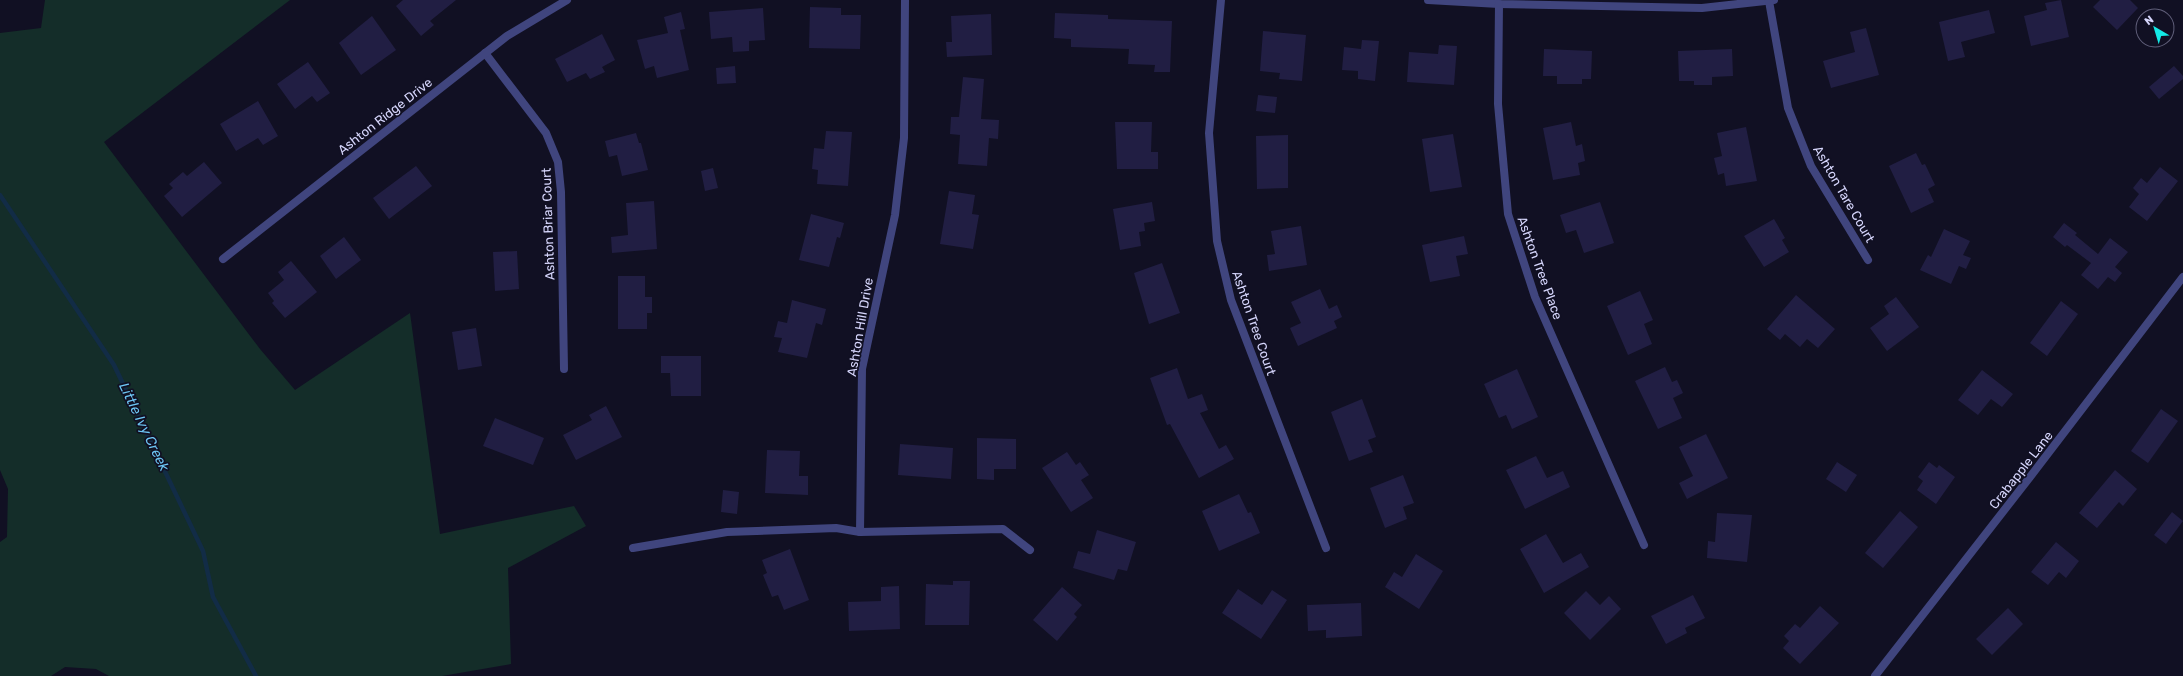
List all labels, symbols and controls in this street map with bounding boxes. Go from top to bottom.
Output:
north arrow [2135,8,2175,48]
text: N [2142,13,2156,28]
street label: Ashton Ridge Drive [335,74,436,158]
street label: Ashton Tare Court [1810,143,1878,245]
street label: Ashton Briar Court [539,168,557,280]
street label: Ashton Tree Place [1514,214,1566,322]
street label: Ashton Tree Court [1229,269,1279,377]
street label: Ashton Hill Drive [844,276,876,378]
water label: Little Ivy Creek [115,380,173,475]
street label: Crabapple Lane [1986,428,2056,512]

